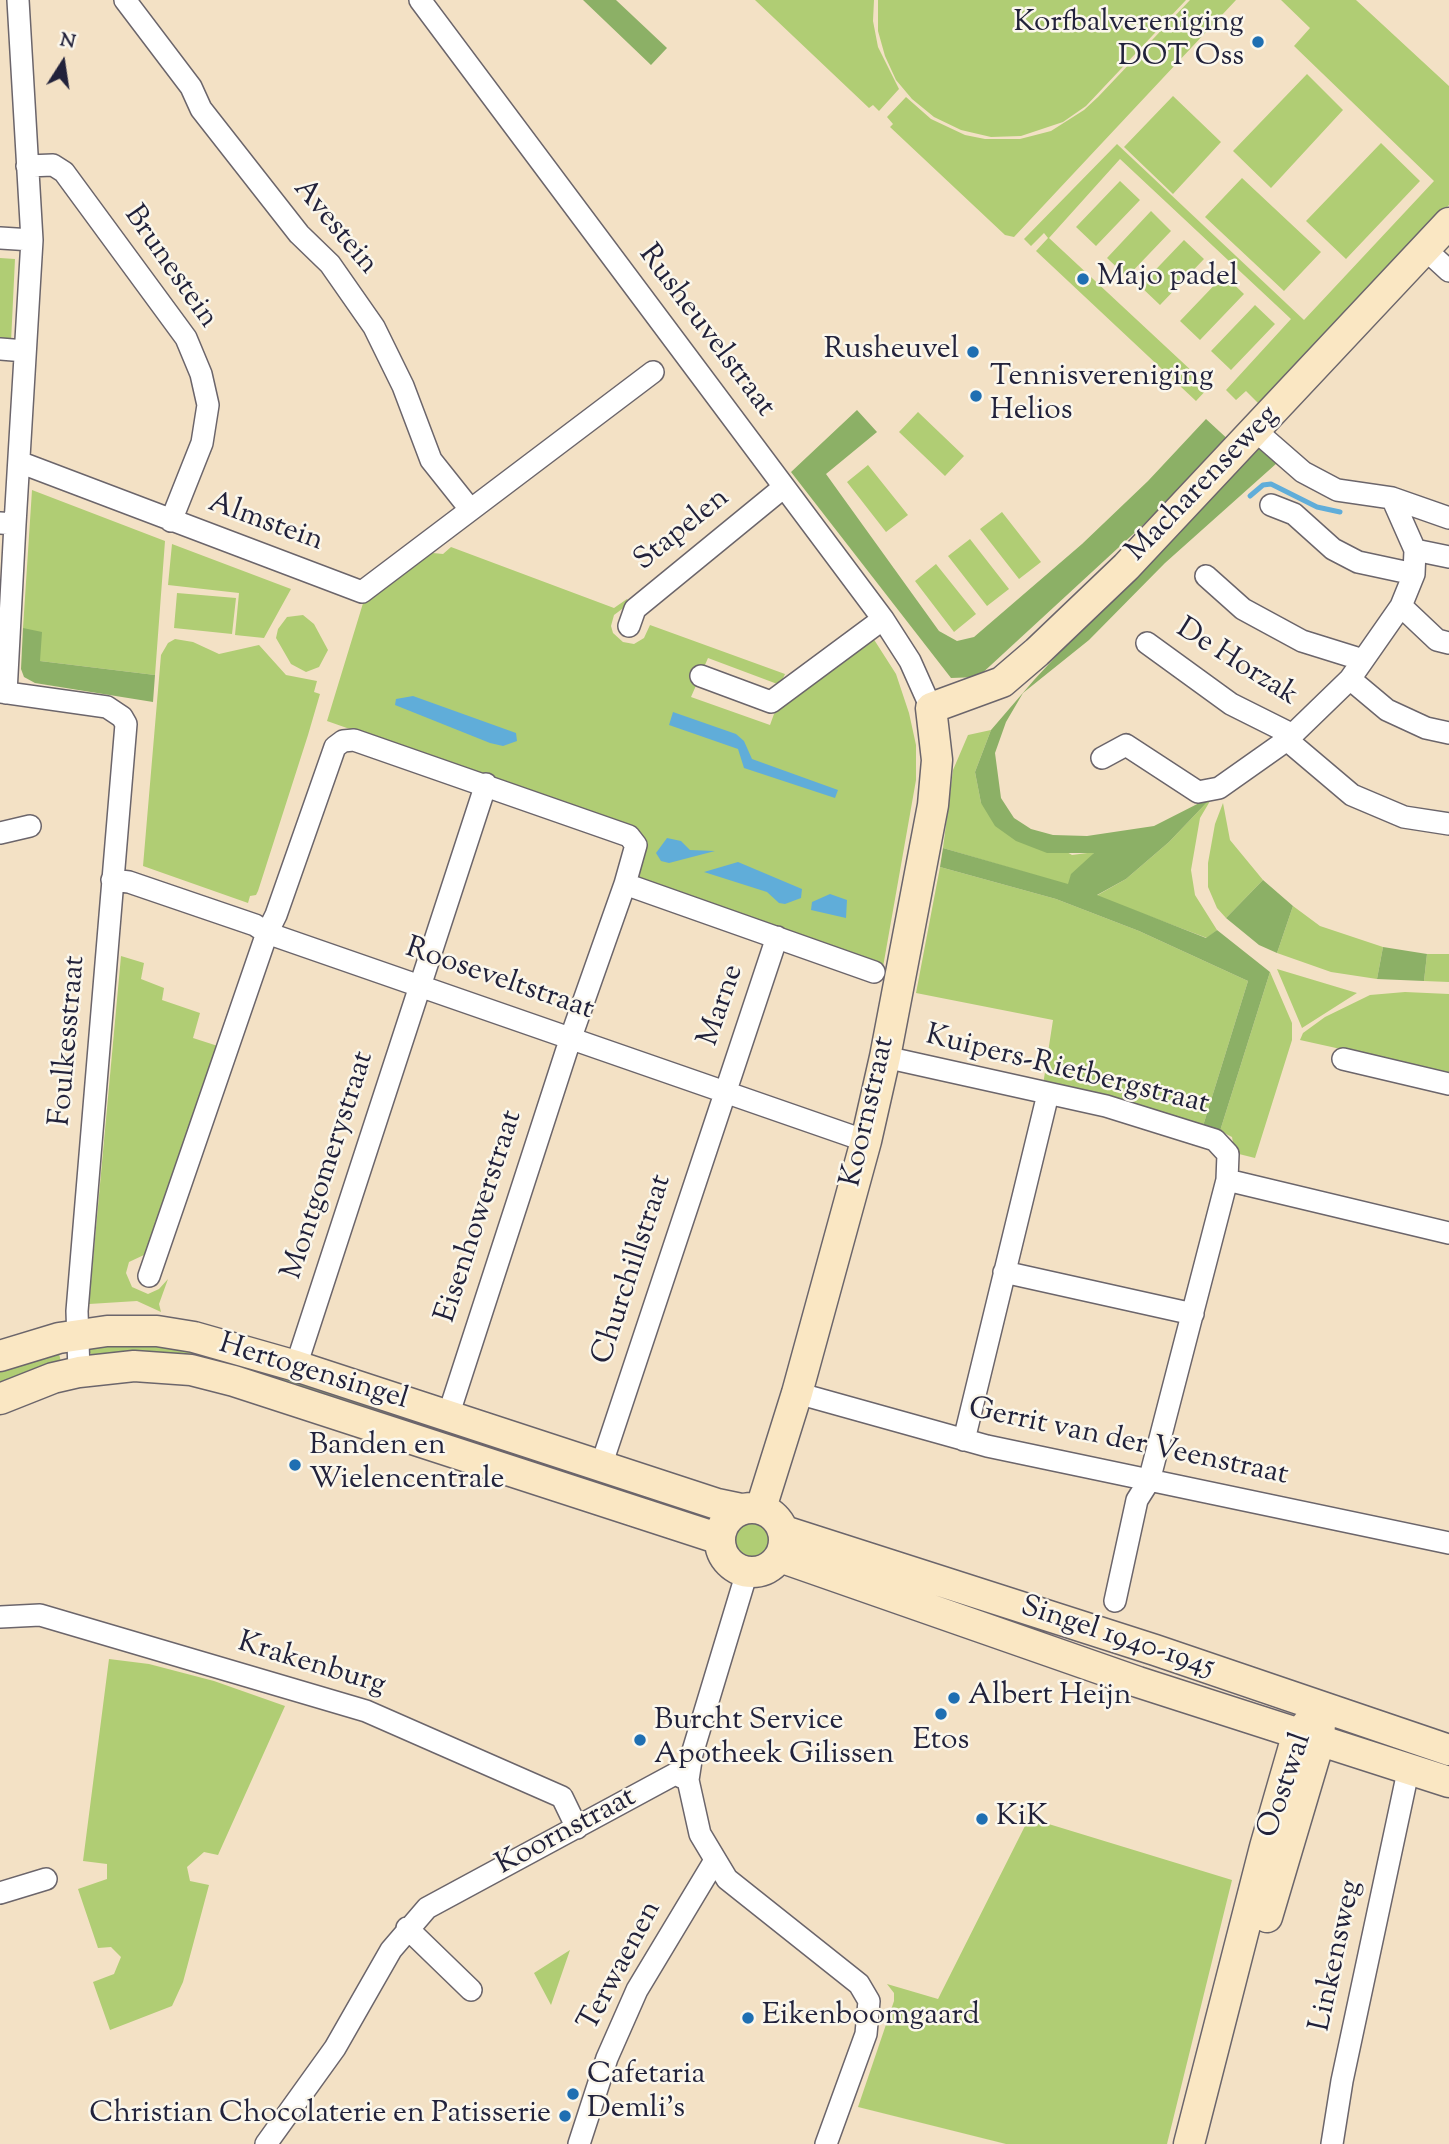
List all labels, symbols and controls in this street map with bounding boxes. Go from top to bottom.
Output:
place label: Korfbalvereniging DOT Oss [1014,7,1244,78]
text: N [57,27,78,57]
north arrow [28,28,98,98]
marker: Korfbalvereniging DOT Oss [1250,34,1266,50]
street label: Avestein [284,173,384,283]
street label: Brunestein [114,200,224,336]
street label: Rusheuvelstraat [629,239,781,425]
place label: Majo padel [1097,261,1238,297]
marker: Majo padel [1075,271,1091,287]
place label: Rusheuvel [824,334,959,370]
marker: Rusheuvel [965,344,981,360]
place label: Tennisvereniging Helios [990,361,1214,432]
marker: Tennisvereniging Helios [968,388,984,404]
street label: Macharenseweg [1120,399,1288,571]
street label: Stapelen [628,482,738,580]
street label: Almstein [203,487,327,561]
street label: De Horzak [1168,612,1304,716]
street label: Rooseveltstraat [400,932,598,1030]
street label: Foulkesstraat [45,954,95,1128]
street label: Marne [692,961,754,1051]
street label: Kuipers-Rietbergstraat [921,1019,1213,1125]
street label: Koornstraat [835,1033,905,1191]
street label: Montgomerystraat [276,1047,384,1285]
street label: Eisenhowerstraat [430,1106,532,1328]
street label: Churchillstraat [586,1171,682,1369]
street label: Hertogensingel [214,1328,412,1420]
street label: Gerrit van der Veenstraat [965,1393,1291,1495]
place label: Banden en Wielencentrale [309,1430,505,1500]
marker: Banden en Wielencentrale [287,1457,303,1473]
street label: Singel 1940-1945 [1015,1591,1219,1687]
street label: Krakenburg [233,1626,389,1706]
place label: Albert Heijn [968,1680,1131,1716]
marker: Albert Heijn [946,1690,962,1706]
place label: Burcht Service Apotheek Gilissen [654,1705,894,1776]
marker: Etos [933,1706,949,1722]
place label: Etos [913,1725,969,1761]
street label: Oostwal [1252,1729,1322,1843]
marker: Burcht Service Apotheek Gilissen [632,1732,648,1748]
street label: Koornstraat [491,1781,643,1885]
place label: KiK [996,1801,1048,1837]
marker: KiK [974,1811,990,1827]
street label: Linkensweg [1304,1877,1372,2035]
street label: Terwaenen [573,1896,671,2038]
place label: Eikenboomgaard [762,2000,980,2036]
marker: Eikenboomgaard [740,2010,756,2026]
place label: Cafetaria Demli's [587,2059,705,2130]
marker: Cafetaria Demli's [565,2086,581,2102]
place label: Christian Chocolaterie en Patisserie [89,2098,551,2134]
marker: Christian Chocolaterie en Patisserie [557,2108,573,2124]

